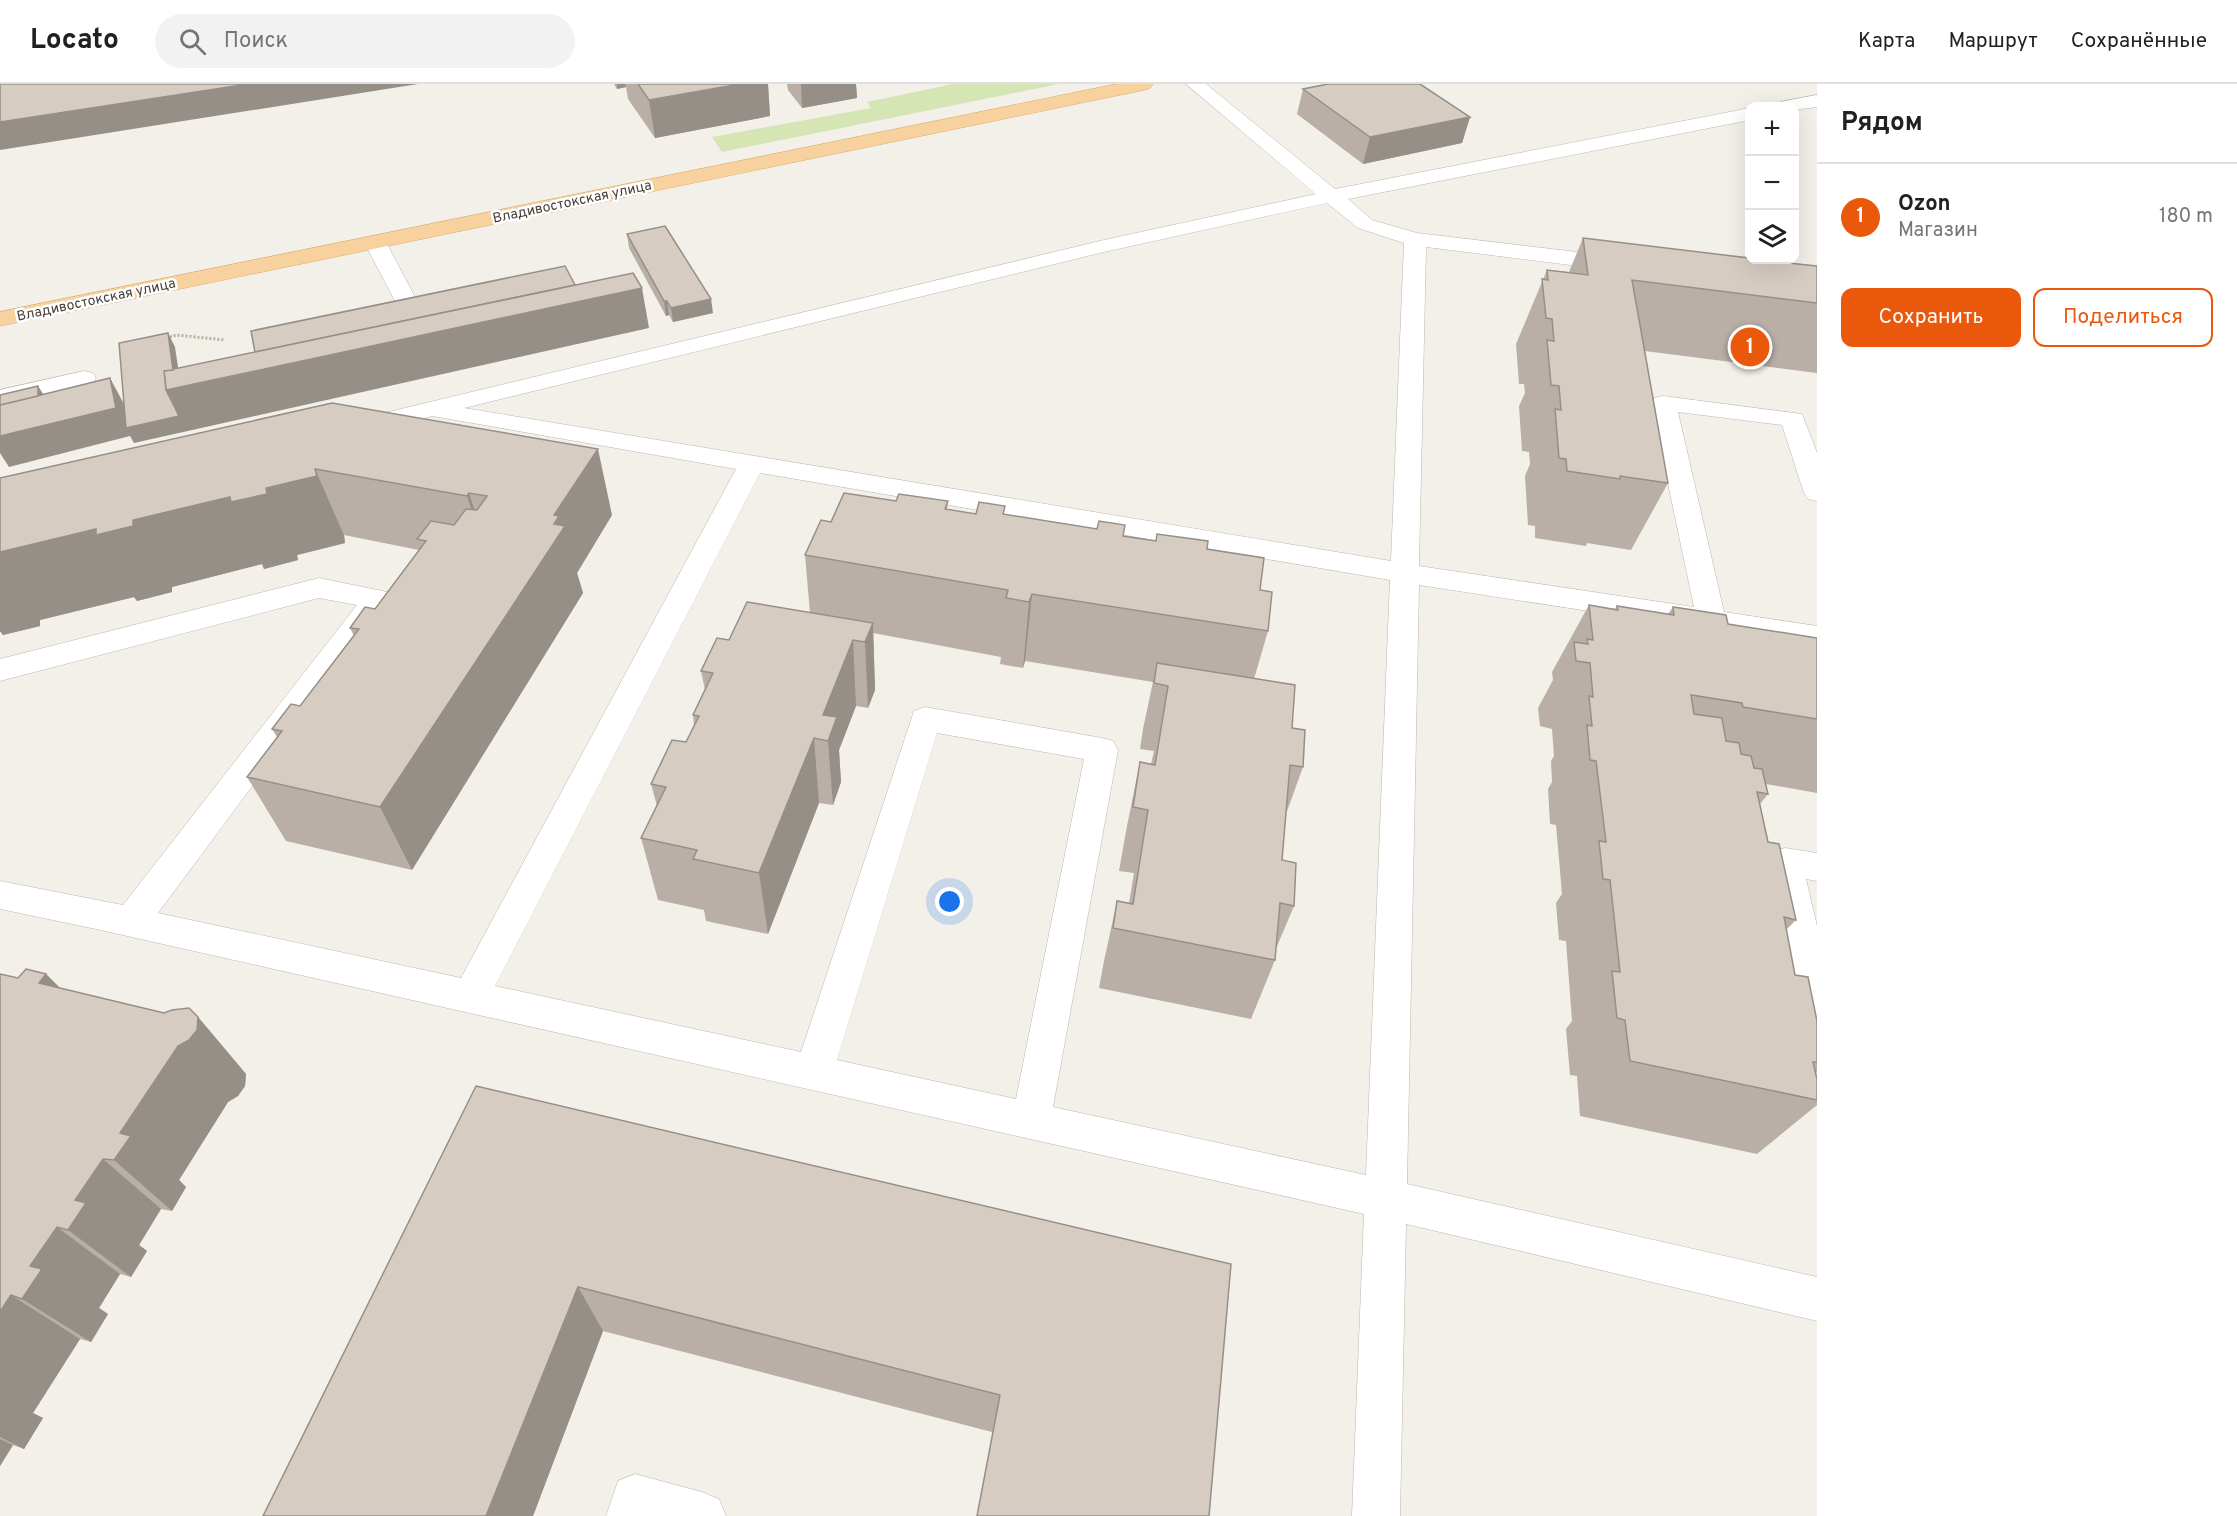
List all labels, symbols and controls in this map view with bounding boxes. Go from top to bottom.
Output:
search box [155,14,575,68]
text: Locato [30,23,119,59]
icon: search [176,25,209,58]
text: Поиск [224,28,288,55]
text: Карта [1858,28,1915,55]
text: Маршрут [1948,28,2038,55]
text: Сохранённые [2071,28,2207,55]
map controls [1745,102,1799,264]
button: + [1745,102,1799,156]
text: Рядом [1841,107,1923,140]
button: − [1745,156,1799,210]
street label: Владивостокская улица [491,177,653,228]
text: Ozon [1898,191,1951,218]
text: 1 [1857,204,1865,230]
text: 180 m [2159,204,2213,230]
button: layers [1745,210,1799,264]
text: Магазин [1898,218,1978,244]
street label: Владивостокская улица [15,275,177,326]
button: Сохранить [1841,288,2021,347]
button: Поделиться [2033,288,2213,347]
pin: 1 [1730,324,1770,370]
your location [935,887,964,916]

